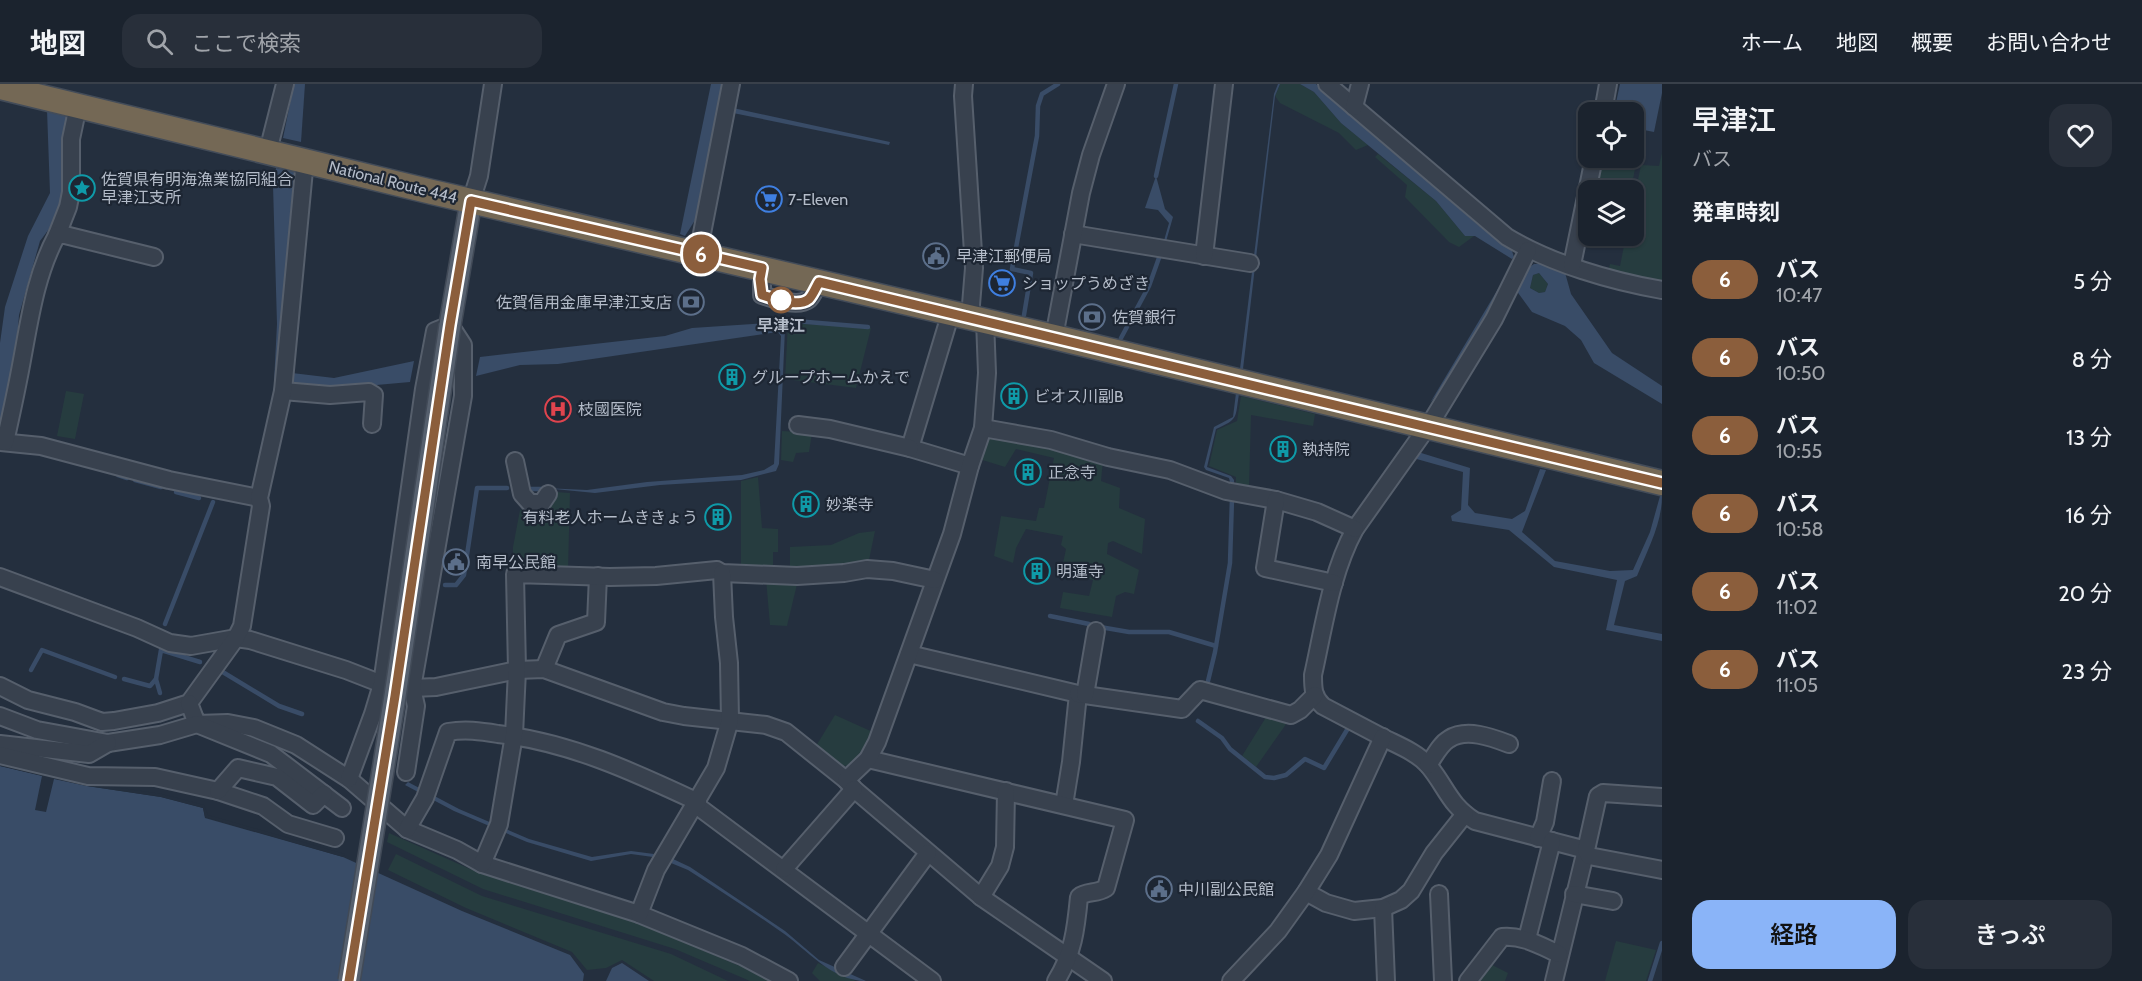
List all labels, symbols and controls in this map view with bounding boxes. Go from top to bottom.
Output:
search box [122,14,542,68]
icon: search [143,25,176,58]
text: 地図 [30,26,86,60]
text: ここで検索 [191,30,301,57]
text: ホーム [1741,30,1803,55]
text: 地図 [1836,30,1878,55]
text: 概要 [1911,30,1953,55]
text: お問い合わせ [1986,30,2112,55]
map controls [1578,102,1644,246]
button: locate [1578,102,1644,168]
text: 早津江 [1692,103,1776,137]
button: heart [2049,104,2112,167]
text: バス [1692,147,1732,171]
street label: National Route 444 [327,157,459,207]
place label: 佐賀県有明海漁業協同組合 早津江支所 [101,170,293,207]
place icon: 佐賀県有明海漁業協同組合 早津江支所 [67,173,97,203]
button: layers [1578,180,1644,246]
supermarket icon: 7-Eleven [754,184,784,214]
place label: 7-Eleven [788,190,848,209]
text: 発車時刻 [1692,199,1780,226]
line badge: 6 [682,234,720,274]
public building icon: 早津江郵便局 [921,241,951,271]
text: 6 [695,242,707,267]
place label: 早津江郵便局 [956,247,1052,266]
text: バス [1776,256,1820,283]
text: 6 [1719,267,1731,292]
supermarket icon: ショップうめざき [987,268,1017,298]
text: 5 分 [2073,268,2112,295]
place label: ショップうめざき [1022,274,1150,293]
text: 10:47 [1776,283,1822,307]
bank icon: 佐賀信用金庫早津江支店 [676,287,706,317]
marker: 早津江 [768,287,794,313]
place label: 佐賀信用金庫早津江支店 [496,293,672,312]
bank icon: 佐賀銀行 [1077,302,1107,332]
place label: 佐賀銀行 [1112,308,1176,327]
place label: 早津江 [757,316,805,335]
text: バス [1776,334,1820,361]
text: 6 [1719,345,1731,370]
text: 8 分 [2072,346,2112,373]
text: 10:50 [1776,361,1825,385]
building icon: グループホームかえで [717,362,747,392]
place label: グループホームかえで [752,368,910,387]
building icon: ビオス川副B [999,381,1029,411]
place label: ビオス川副B [1034,387,1124,406]
hospital icon: 枝國医院 [543,394,573,424]
place label: 枝國医院 [578,400,642,419]
text: バス [1776,412,1820,439]
text: 6 [1719,423,1731,448]
text: 13 分 [2066,424,2112,451]
building icon: 執持院 [1268,434,1298,464]
text: 10:55 [1776,439,1822,463]
place label: 執持院 [1302,440,1350,459]
building icon: 正念寺 [1013,457,1043,487]
place label: 正念寺 [1048,463,1096,482]
building icon: 妙楽寺 [791,489,821,519]
text: バス [1776,490,1820,517]
place label: 妙楽寺 [826,495,874,514]
text: 6 [1719,501,1731,526]
building icon: 有料老人ホームききょう [703,502,733,532]
text: 16 分 [2065,502,2112,529]
place label: 有料老人ホームききょう [522,508,698,527]
text: 10:58 [1776,517,1824,541]
public building icon: 南早公民館 [441,547,471,577]
place label: 南早公民館 [476,553,556,572]
building icon: 明蓮寺 [1022,556,1052,586]
place label: 明蓮寺 [1056,562,1104,581]
text: バス [1776,568,1820,595]
text: 6 [1719,579,1731,604]
text: 20 分 [2058,580,2112,607]
text: 11:02 [1776,595,1818,619]
text: バス [1776,646,1820,673]
text: 6 [1719,657,1731,682]
text: 23 分 [2062,658,2112,685]
text: 11:05 [1776,673,1818,697]
public building icon: 中川副公民館 [1144,874,1174,904]
place label: 中川副公民館 [1178,880,1274,899]
button: 経路 [1692,900,1896,969]
button: きっぷ [1908,900,2112,969]

